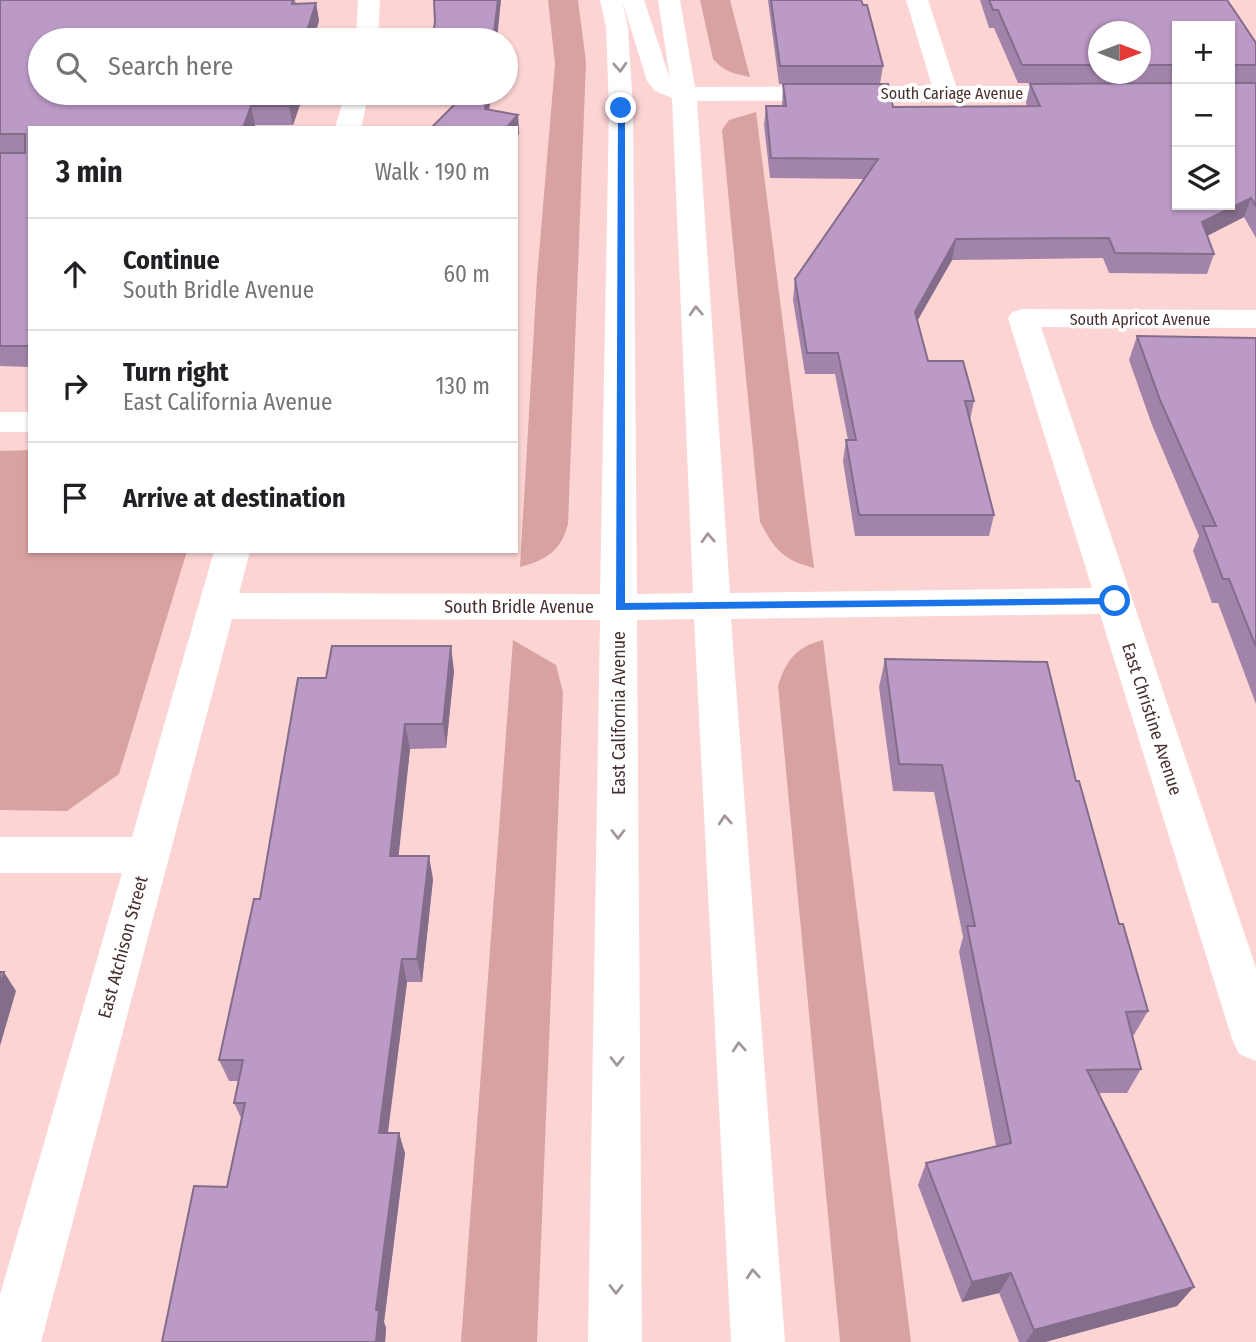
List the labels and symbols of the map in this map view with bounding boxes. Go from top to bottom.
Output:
north arrow [1088,21,1151,84]
one-way arrow [613,62,628,73]
street label: South Cariage Avenue [881,84,1023,103]
route end [605,92,636,123]
one-way arrow [688,305,703,316]
street label: South Apricot Avenue [1070,310,1210,329]
one-way arrow [701,532,716,543]
route start [1099,585,1130,616]
street label: South Bridle Avenue [444,596,594,618]
street label: East California Avenue [608,631,630,795]
street label: East Christine Avenue [1117,640,1187,798]
one-way arrow [718,814,733,825]
one-way arrow [610,829,626,840]
street label: East Atchison Street [93,873,153,1021]
one-way arrow [732,1041,747,1052]
one-way arrow [609,1057,625,1067]
one-way arrow [746,1268,761,1279]
one-way arrow [608,1284,624,1295]

